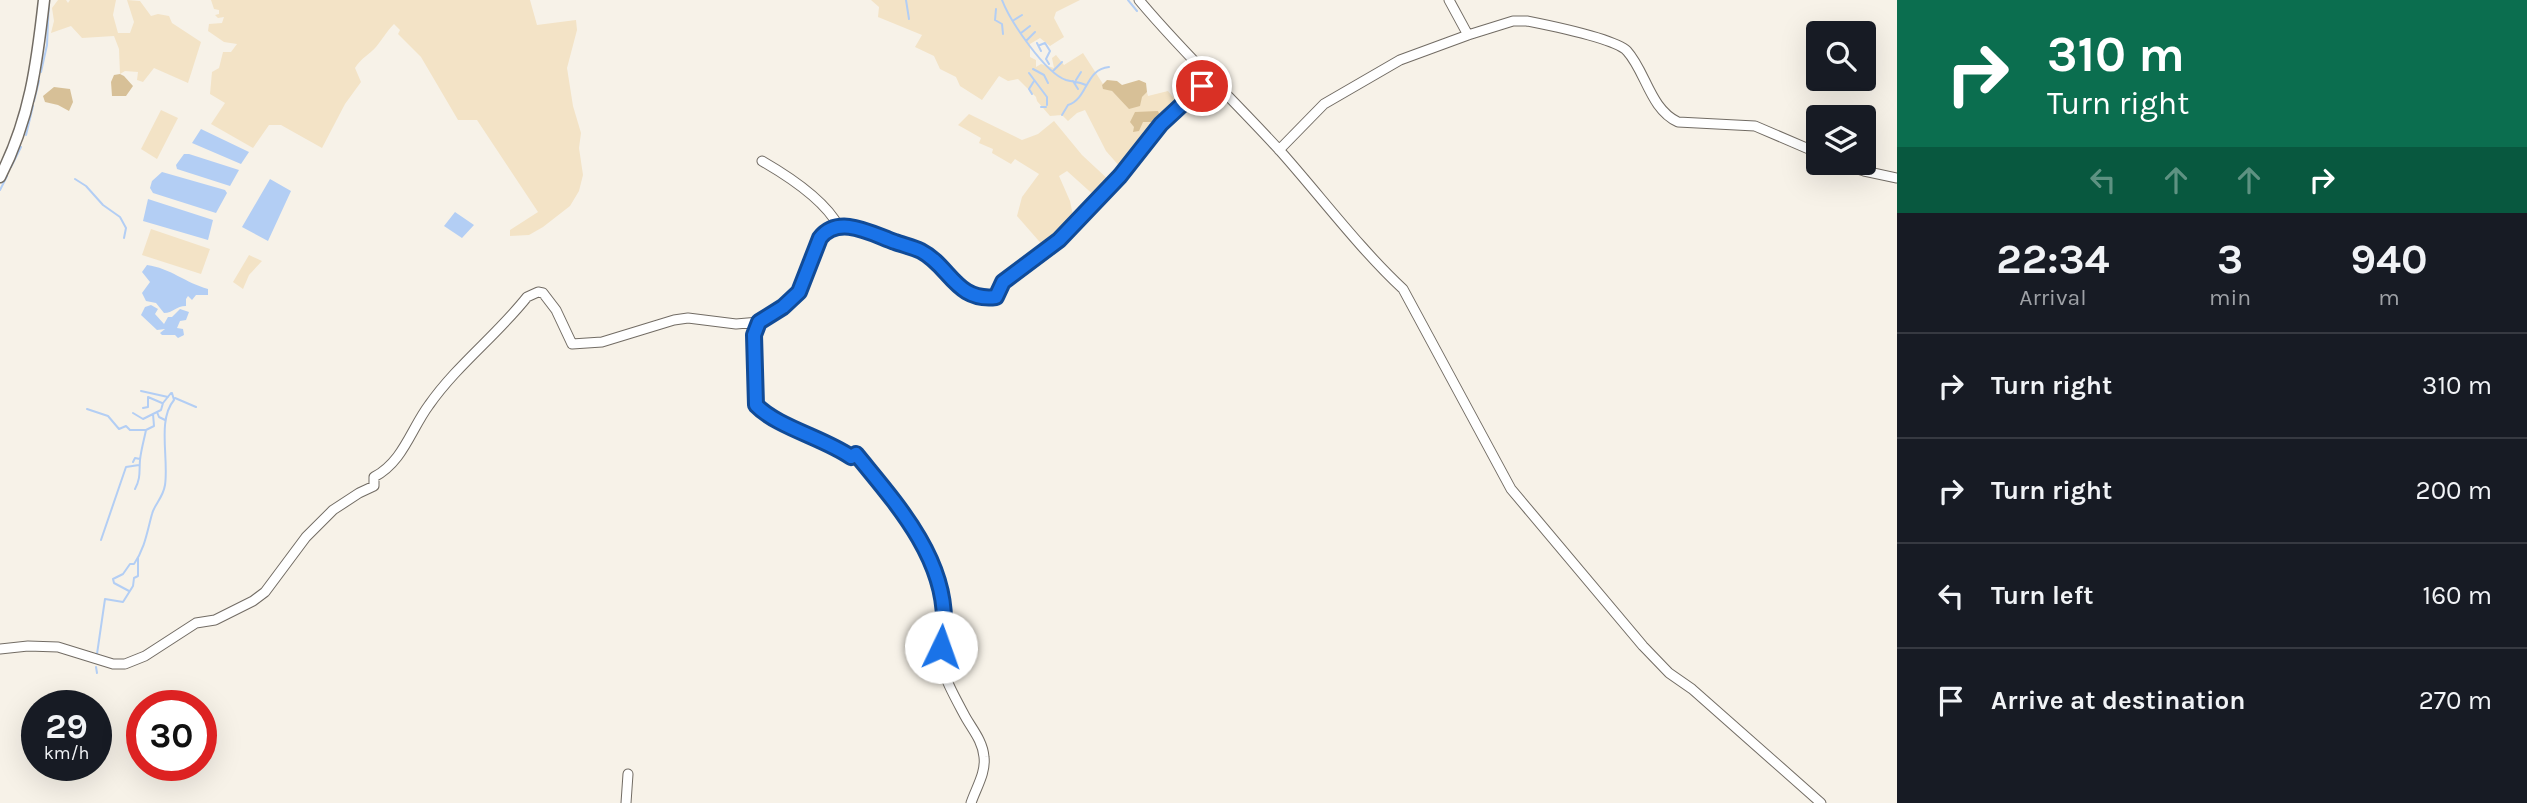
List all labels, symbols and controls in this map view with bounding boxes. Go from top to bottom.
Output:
map controls [1806,21,1876,175]
button: search [1806,21,1876,91]
text: 310 m [2047,26,2185,83]
icon: right [1932,28,2023,119]
pin [1172,56,1232,116]
icon: arrive [1183,67,1221,105]
text: Turn right [2047,85,2189,122]
button: layers [1806,105,1876,175]
icon: left [2084,161,2122,199]
icon: ahead [2157,161,2195,199]
icon: ahead [2230,161,2268,199]
icon: right [2303,161,2341,199]
text: 22:34 [1996,234,2110,284]
text: 3 [2217,234,2243,284]
text: 940 [2350,234,2428,284]
text: Arrival [2019,284,2087,311]
text: min [2209,284,2251,311]
text: m [2378,284,2400,311]
icon: right [1932,367,1970,405]
text: Turn right [1991,370,2112,401]
text: 310 m [2422,370,2492,401]
icon: right [1932,472,1970,510]
text: Turn right [1991,475,2112,506]
text: 200 m [2416,475,2492,506]
icon: left [1932,577,1970,615]
text: Turn left [1991,580,2093,611]
text: 160 m [2423,580,2492,611]
position arrow [904,610,978,684]
icon: arrive [1932,682,1970,720]
text: Arrive at destination [1991,685,2245,716]
text: 270 m [2419,685,2492,716]
speed limit sign: 30 [126,690,217,781]
text: 29 [45,706,88,747]
text: km/h [44,742,89,764]

